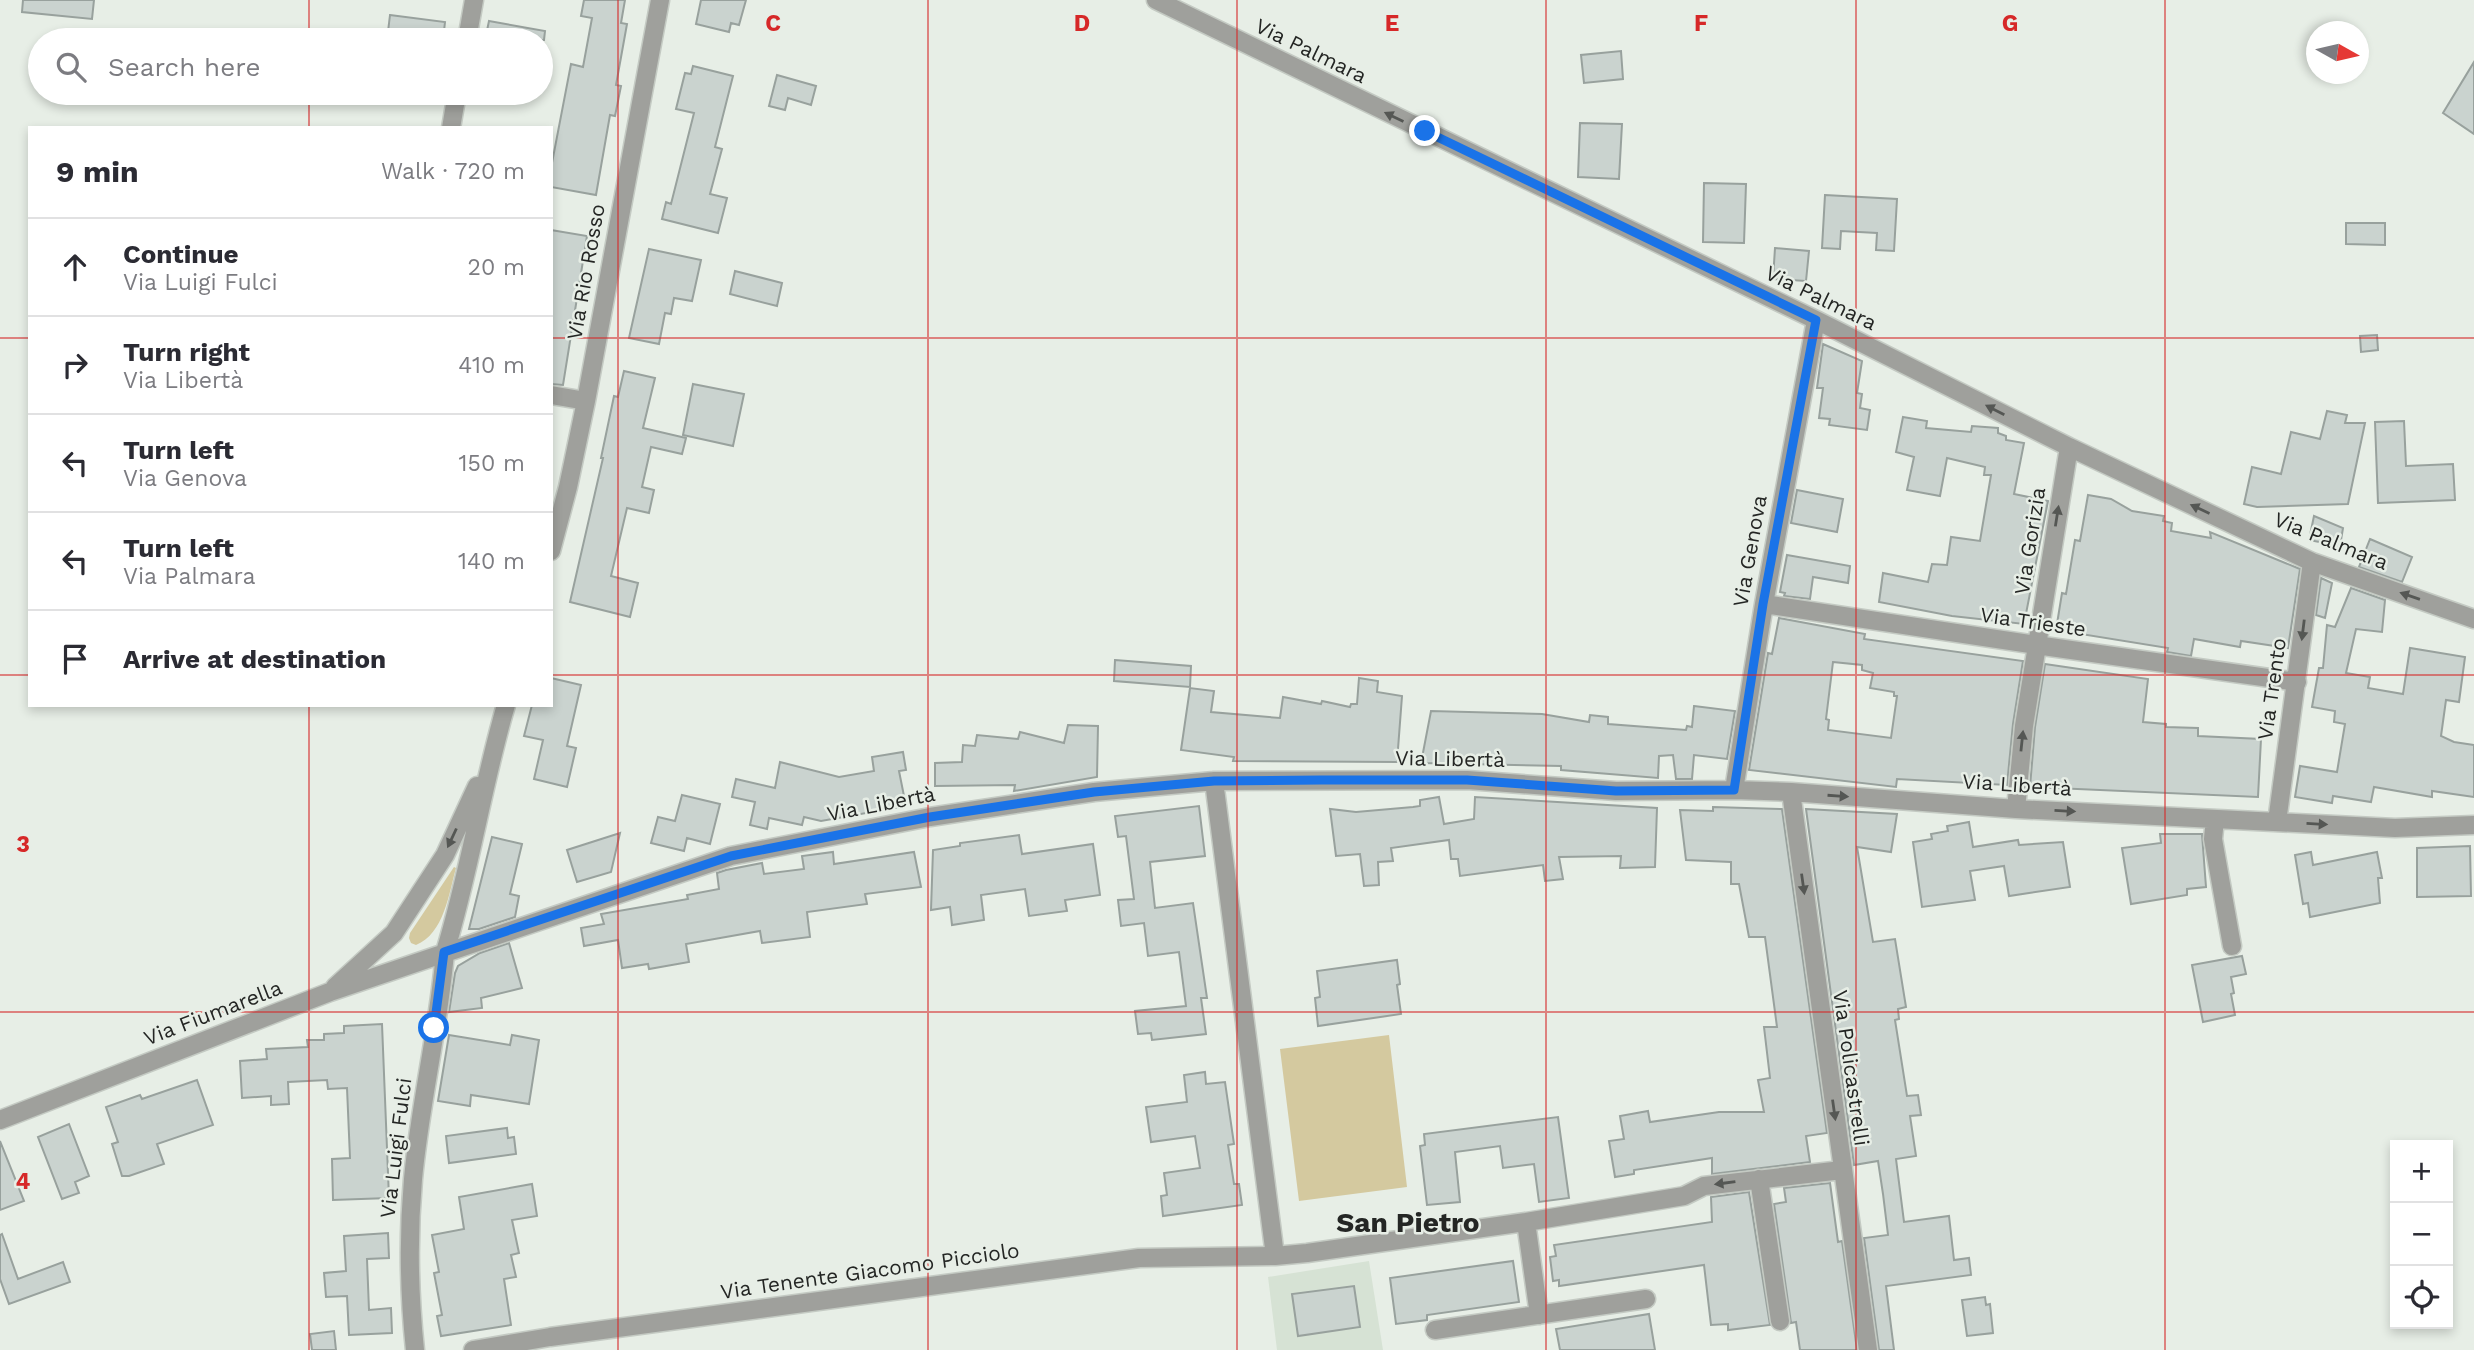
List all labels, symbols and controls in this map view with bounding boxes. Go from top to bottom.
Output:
text: C [765,10,781,37]
text: D [1074,10,1090,37]
text: E [1385,10,1399,37]
text: F [1694,10,1708,37]
text: G [2002,10,2018,37]
street label: Via Palmara [1251,13,1371,88]
north arrow [2306,21,2369,84]
search box [28,28,553,105]
icon: search [52,48,90,86]
text: Search here [108,52,260,82]
one-way arrow [1384,111,1404,122]
route end [1409,115,1440,146]
text: 9 min [56,154,139,189]
text: Walk · 720 m [381,158,525,185]
street label: Via Rio Rosso [561,202,610,342]
text: Continue [123,239,239,269]
icon: ahead [56,248,94,286]
text: 20 m [468,254,525,281]
street label: Via Palmara [1761,260,1881,335]
text: Via Luigi Fulci [123,269,278,296]
text: Turn right [123,337,250,367]
icon: right [56,346,94,384]
text: 410 m [458,352,525,379]
text: Via Libertà [123,367,243,394]
one-way arrow [1985,404,2005,415]
text: Turn left [123,435,234,465]
icon: left [56,444,94,482]
text: 150 m [459,450,525,477]
text: Via Genova [123,465,247,492]
street label: Via Gorizia [2009,485,2050,596]
street label: Via Genova [1727,493,1772,609]
one-way arrow [2190,503,2210,515]
one-way arrow [2052,505,2063,527]
street label: Via Palmara [2270,506,2392,575]
text: Turn left [123,533,234,563]
icon: left [56,542,94,580]
text: 140 m [458,548,525,575]
text: Via Palmara [123,563,255,590]
one-way arrow [2399,590,2420,601]
street label: Via Trieste [1979,602,2088,641]
one-way arrow [2298,619,2309,641]
street label: Via Trento [2252,636,2291,742]
icon: arrive [56,640,94,678]
text: Arrive at destination [123,644,386,674]
one-way arrow [2017,730,2028,752]
street label: Via Libertà [1395,745,1505,772]
street label: Via Libertà [1961,768,2073,801]
street label: Via Libertà [825,781,937,826]
one-way arrow [1827,791,1849,802]
one-way arrow [2054,806,2076,817]
one-way arrow [2306,819,2328,830]
one-way arrow [447,828,458,849]
text: 3 [16,831,30,858]
one-way arrow [1798,874,1809,896]
street label: Via Fiumarella [140,975,286,1050]
street label: Via Policastrelli [1828,988,1875,1148]
route start [418,1012,449,1043]
street label: Via Luigi Fulci [374,1076,417,1220]
one-way arrow [1828,1099,1839,1121]
map controls [2390,1140,2453,1329]
button: + [2390,1140,2453,1203]
text: 4 [16,1168,31,1195]
one-way arrow [1714,1178,1736,1189]
button: − [2390,1203,2453,1266]
district label: San Pietro [1336,1206,1480,1239]
street label: Via Tenente Giacomo Picciolo [719,1237,1021,1304]
button: locate [2390,1266,2453,1329]

